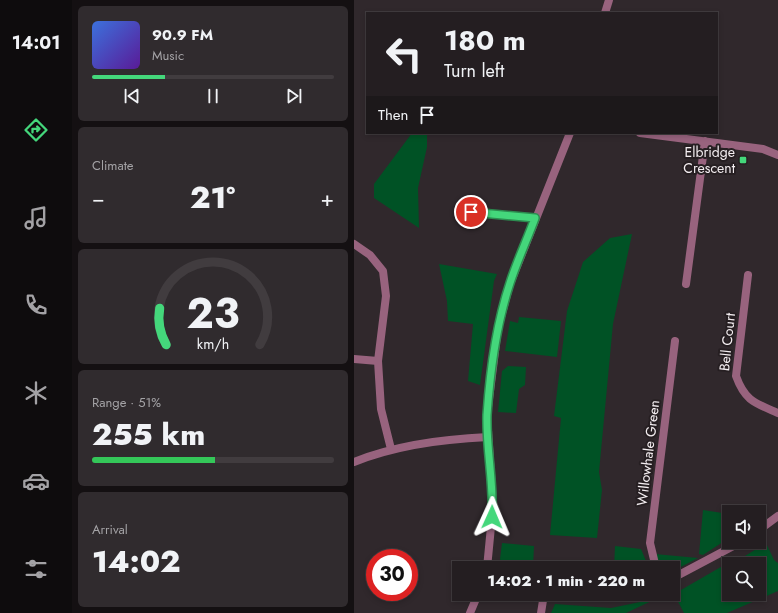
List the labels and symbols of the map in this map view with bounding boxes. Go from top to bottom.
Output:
place label: Elbridge Crescent [683,142,736,178]
marker: Elbridge Crescent [738,155,748,165]
pin [454,195,488,229]
street label: Bell Court [714,311,740,372]
street label: Willowhale Green [632,399,664,507]
position arrow [471,496,513,538]
speed limit sign: 30 [366,549,418,601]

